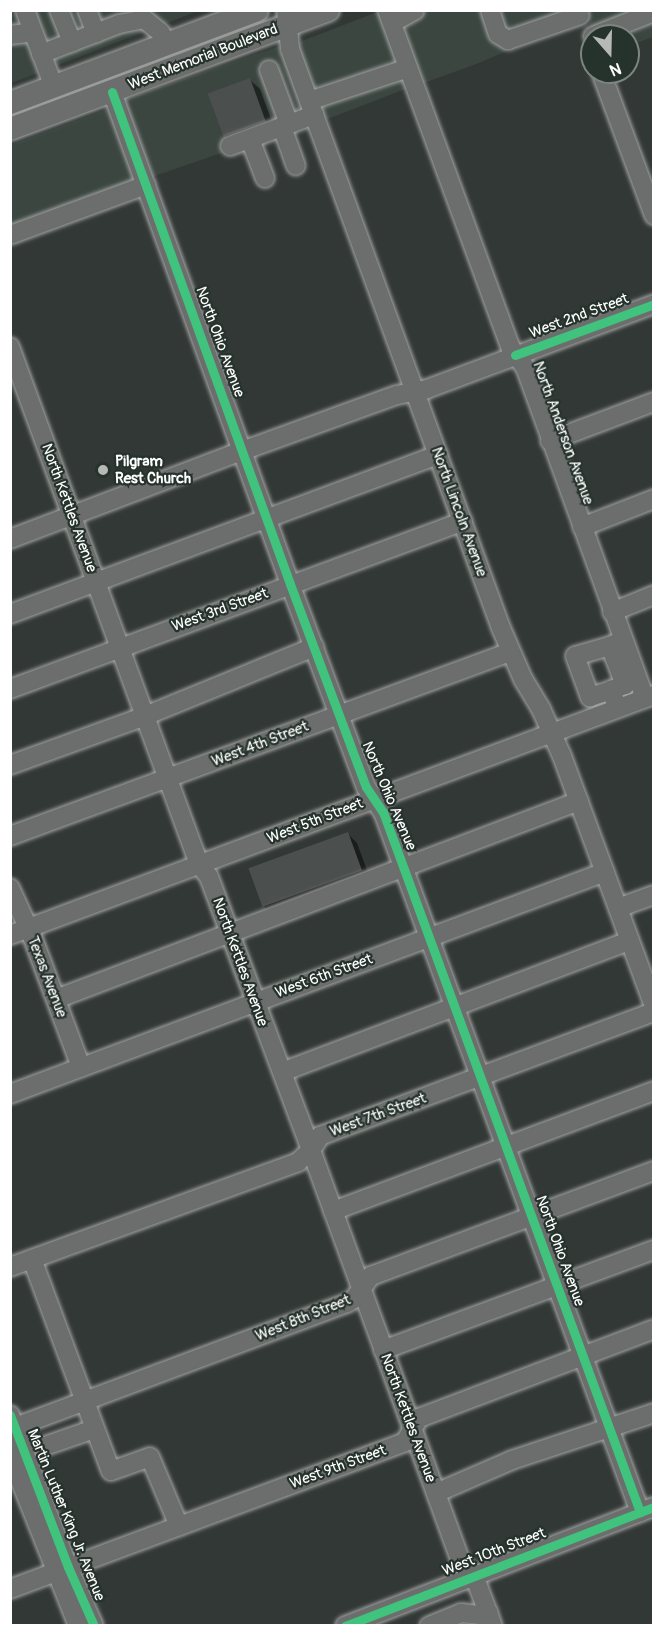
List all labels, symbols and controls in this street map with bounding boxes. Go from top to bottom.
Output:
street label: West Memorial Boulevard [126,20,280,94]
north arrow [580,24,640,84]
text: N [607,58,624,80]
street label: North Ohio Avenue [192,284,248,400]
street label: West 2nd Street [527,290,631,342]
street label: North Anderson Avenue [529,359,597,507]
street label: North Kettles Avenue [37,441,101,575]
street label: North Lincoln Avenue [427,445,491,579]
place label: Pilgram Rest Church [115,452,191,487]
marker: Pilgram Rest Church [96,463,110,477]
street label: West 3rd Street [170,584,270,636]
street label: West 4th Street [209,717,311,771]
street label: North Ohio Avenue [358,739,420,853]
street label: West 5th Street [264,794,366,848]
street label: North Kettles Avenue [208,895,272,1029]
street label: Texas Avenue [23,934,71,1020]
street label: West 6th Street [273,950,375,1002]
street label: West 7th Street [327,1089,429,1141]
street label: North Ohio Avenue [532,1193,588,1309]
street label: West 8th Street [253,1291,353,1345]
street label: North Kettles Avenue [376,1351,440,1485]
street label: Martin Luther King Jr. Avenue [23,1426,109,1604]
street label: West 9th Street [287,1441,389,1493]
street label: West 10th Street [440,1524,548,1580]

